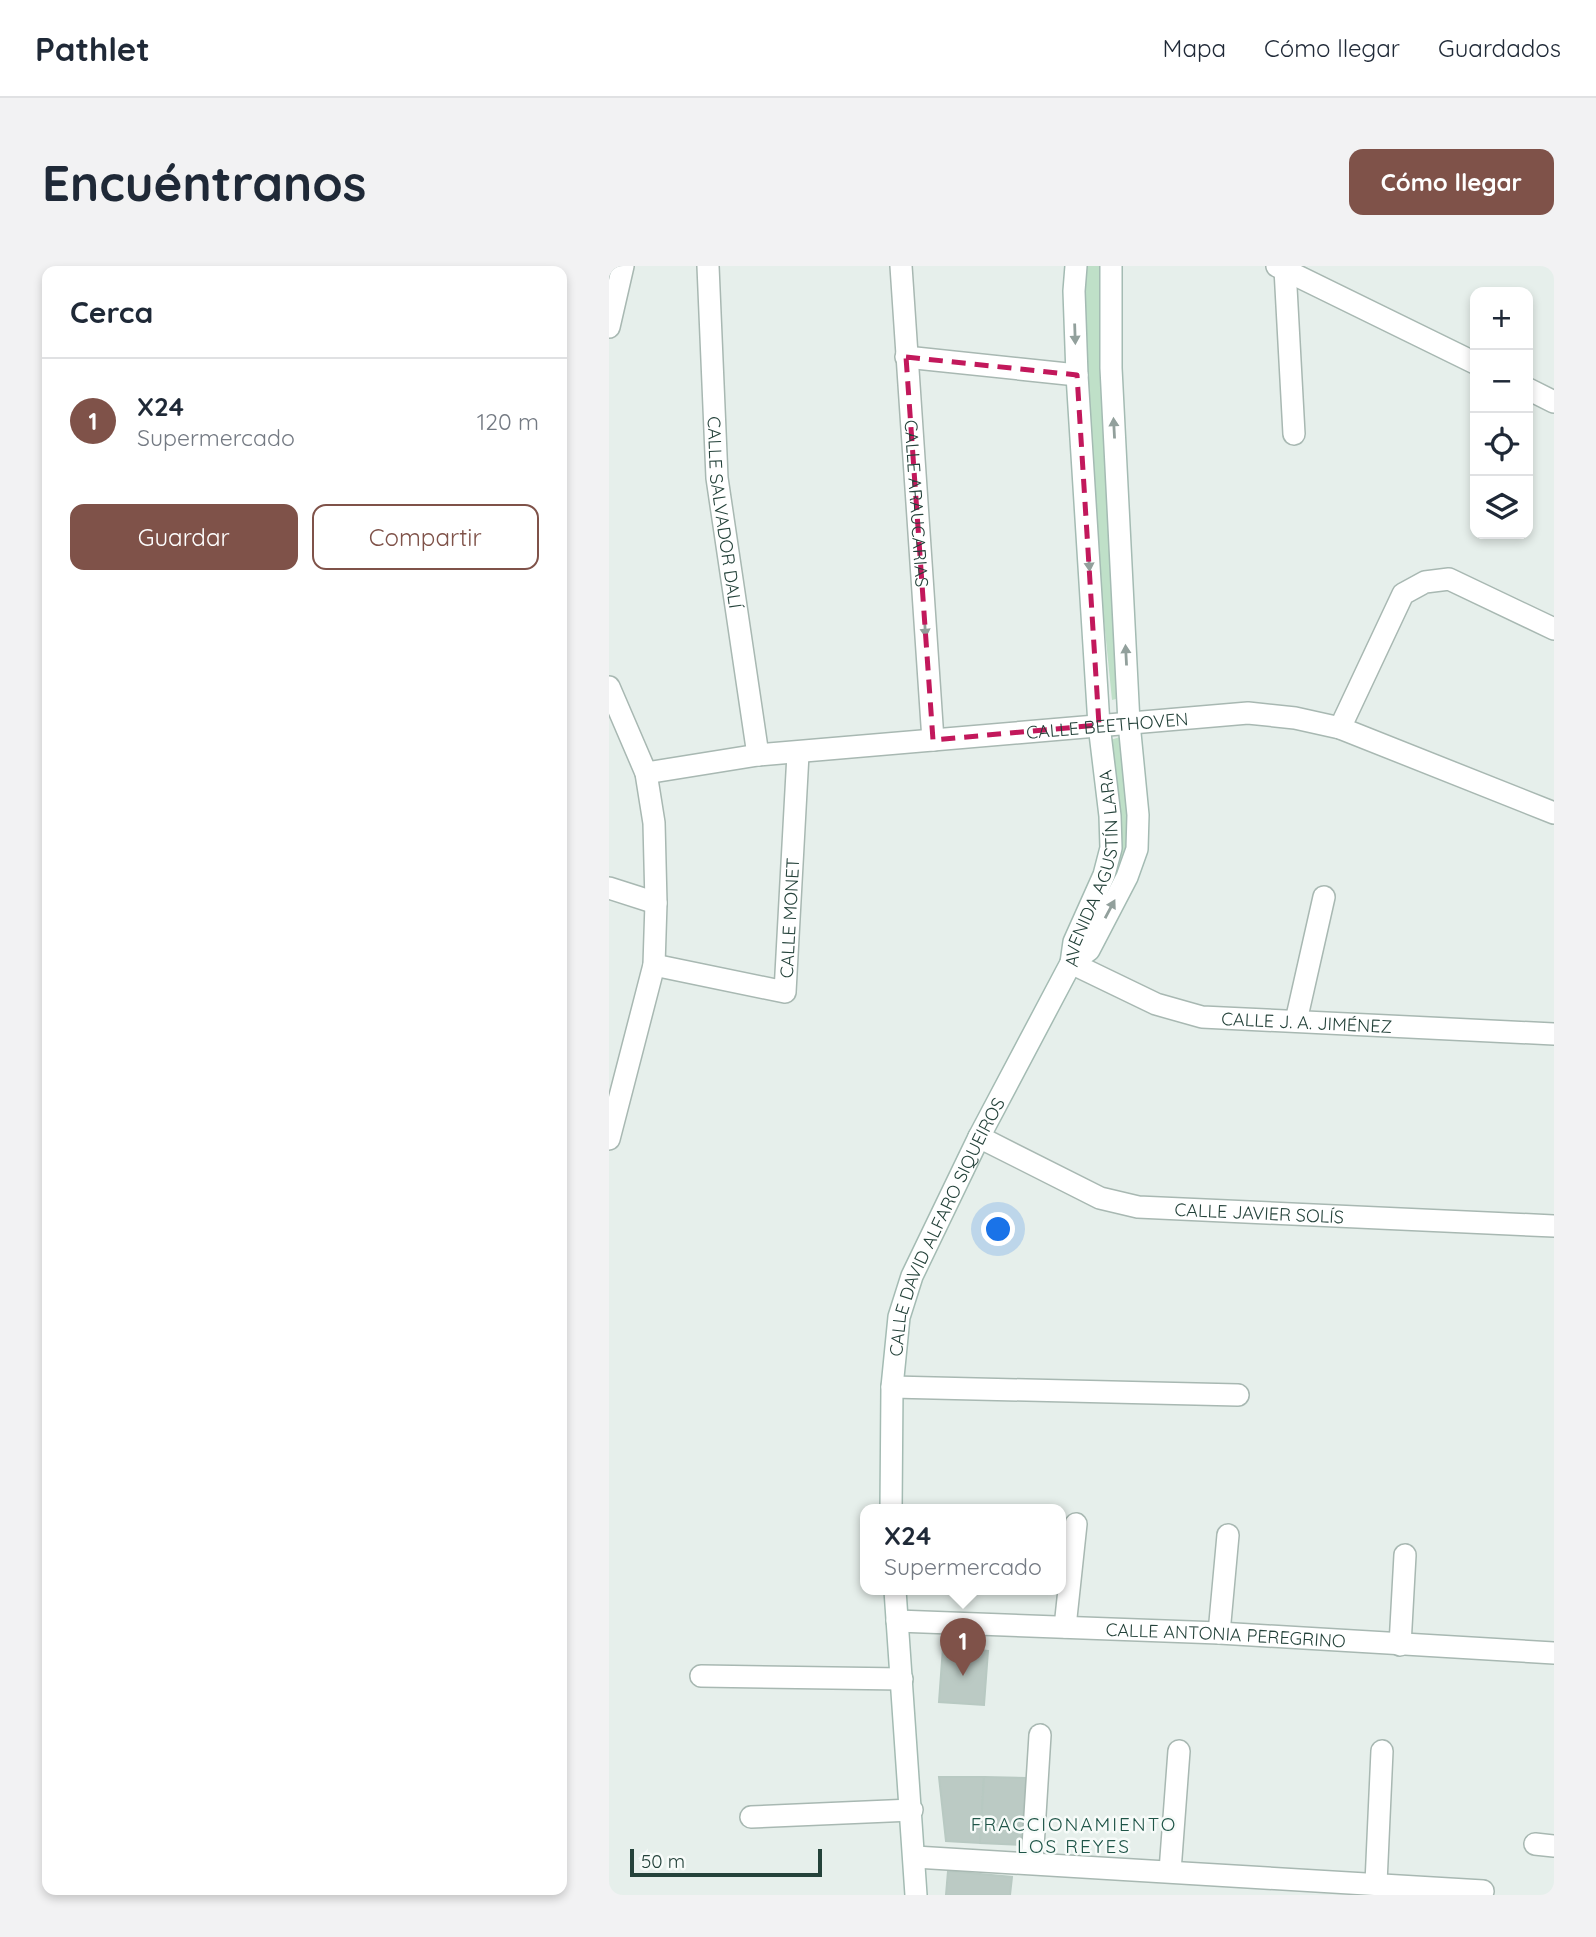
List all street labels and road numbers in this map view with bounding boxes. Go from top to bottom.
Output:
street label: CALLE SALVADOR DALÍ [703,416,748,610]
street label: CALLE ARAUCARIAS [900,419,934,588]
street label: CALLE BEETHOVEN [1025,707,1189,743]
street label: AVENIDA AGUSTÍN LARA [1059,768,1122,968]
street label: CALLE MONET [774,857,804,979]
street label: CALLE J. A. JIMÉNEZ [1221,1006,1393,1038]
street label: CALLE DAVID ALFARO SIQUEIROS [884,1093,1009,1357]
street label: CALLE JAVIER SOLÍS [1174,1197,1345,1228]
street label: CALLE ANTONIA PEREGRINO [1105,1617,1346,1652]

